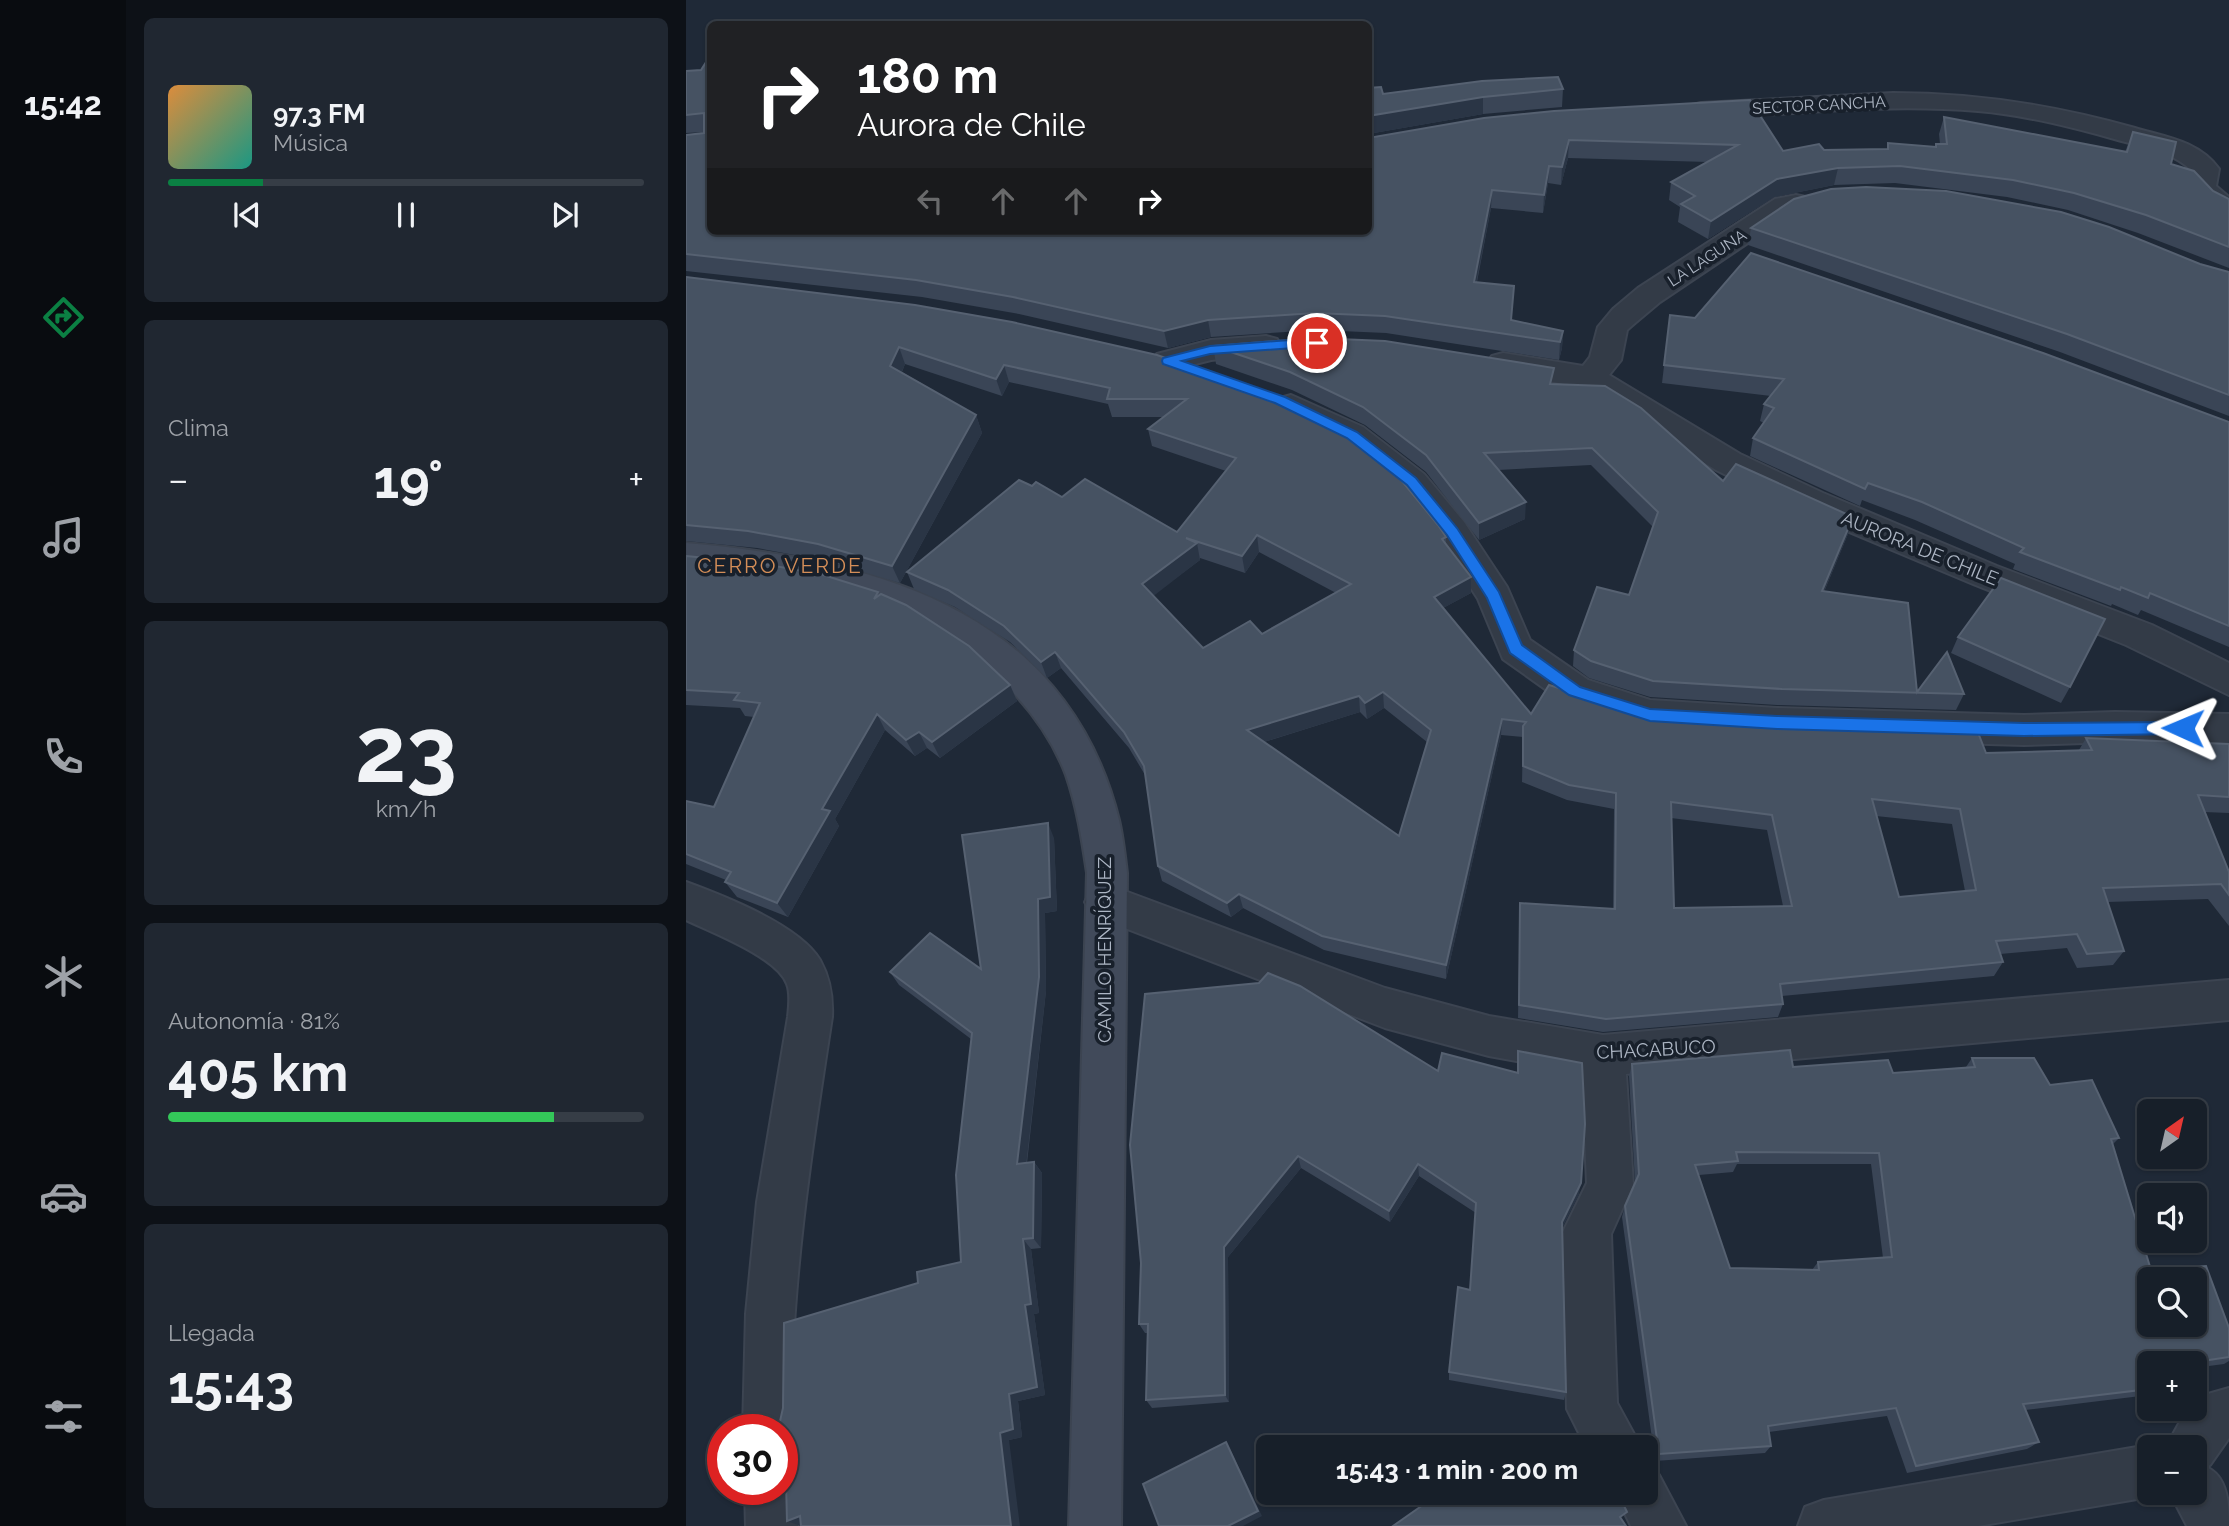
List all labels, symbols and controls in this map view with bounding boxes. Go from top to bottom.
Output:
text: 180 m [857,47,998,104]
icon: right [742,49,833,140]
text: 15:42 [24,85,102,122]
street label: SECTOR CANCHA [1752,92,1886,118]
text: 97.3 FM [273,99,365,129]
text: Aurora de Chile [857,106,1086,143]
text: Música [273,129,348,156]
icon: left [911,182,949,220]
icon: ahead [984,182,1022,220]
icon: ahead [1057,182,1095,220]
icon: right [1130,182,1168,220]
icon: previous [228,196,266,234]
icon: pause [387,196,425,234]
icon: next [546,196,584,234]
street label: LA LAGUNA [1664,225,1750,291]
icon: directions [39,293,88,342]
pin [1287,313,1347,373]
icon: arrive [1298,324,1336,362]
text: Clima [168,414,229,441]
text: 19° [374,449,443,510]
text: − [168,457,188,502]
text: + [628,457,644,502]
street label: AURORA DE CHILE [1838,506,2002,590]
icon: music [39,513,88,562]
district label: CERRO VERDE [697,553,863,578]
position arrow [2146,691,2220,765]
text: 23 [355,696,457,803]
icon: phone [39,732,88,781]
text: km/h [376,795,436,822]
street label: CAMILO HENRÍQUEZ [1093,857,1115,1043]
icon: climate [39,952,88,1001]
text: Autonomía · 81% [168,1007,340,1034]
street label: CHACABUCO [1596,1035,1716,1063]
text: 405 km [168,1042,348,1103]
north arrow [2137,1099,2207,1169]
map controls [2137,1099,2207,1505]
icon: car [39,1172,88,1221]
button: sound [2137,1183,2207,1253]
button: search [2137,1267,2207,1337]
text: Llegada [168,1319,255,1346]
button: + [2137,1351,2207,1421]
text: 15:43 [168,1354,294,1415]
icon: filters [39,1392,88,1441]
speed limit sign: 30 [707,1414,798,1505]
button: − [2137,1435,2207,1505]
text: 15:43 · 1 min · 200 m [1336,1455,1578,1485]

